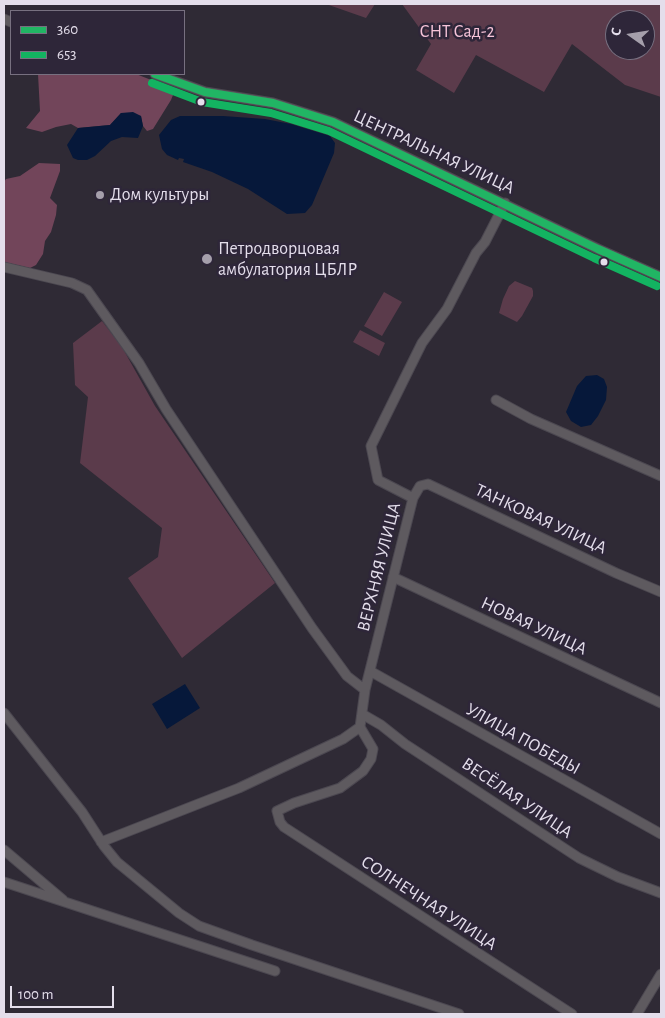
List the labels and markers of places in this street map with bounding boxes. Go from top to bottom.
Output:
unlabelled marker [196,97,206,107]
place label: Дом культуры [110,184,209,206]
marker: Дом культуры [94,189,106,201]
place label: Петродворцовая амбулатория ЦБЛР [218,238,357,280]
marker: Петродворцовая амбулатория ЦБЛР [200,252,214,266]
unlabelled marker [599,257,609,267]

